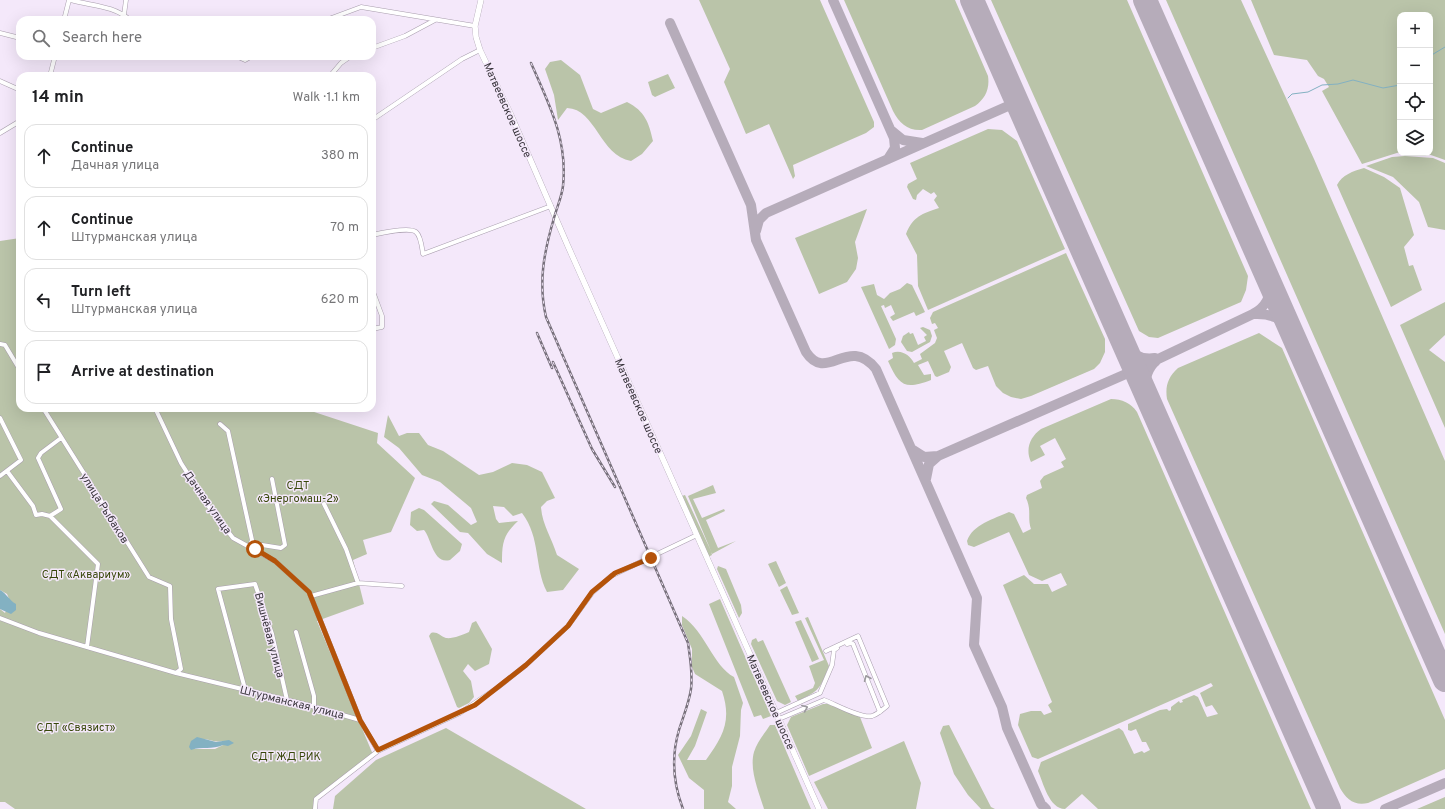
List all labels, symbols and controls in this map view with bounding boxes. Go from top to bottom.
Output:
map controls [1397,12,1433,156]
button: + [1397,12,1433,48]
search box [16,16,376,60]
icon: search [30,27,52,49]
text: Search here [62,29,142,48]
button: − [1397,48,1433,84]
street label: Матвеевское шоссе [480,61,534,160]
button: locate [1397,84,1433,120]
text: 14 min [32,87,84,109]
text: Walk · 1.1 km [293,90,360,106]
button: layers [1397,120,1433,156]
text: Continue [71,139,133,158]
icon: ahead [33,145,55,167]
text: 380 m [321,148,359,164]
text: Дачная улица [71,158,159,174]
text: Continue [71,211,133,230]
icon: ahead [33,217,55,239]
text: 70 m [330,220,359,236]
text: Штурманская улица [71,230,197,246]
text: Turn left [71,283,131,302]
icon: left [33,289,55,311]
text: 620 m [321,292,359,308]
text: Штурманская улица [71,302,197,318]
street label: Матвеевское шоссе [611,357,665,456]
icon: arrive [33,361,55,383]
text: Arrive at destination [71,363,214,382]
street label: Дачная улица [180,468,234,537]
street label: улица Рыбаков [77,471,131,546]
park label: СДТ «Энергомаш-2» [257,479,339,506]
route start [246,540,264,558]
route end [642,549,660,567]
park label: СДТ «Аквариум» [42,568,131,582]
street label: Вишнёвая улица [251,591,287,680]
street label: Матвеевское шоссе [743,653,797,752]
one-way arrow [864,675,872,682]
street label: Штурманская улица [238,683,346,723]
one-way arrow [801,705,808,713]
park label: СДТ «Связист» [37,721,116,735]
park label: СДТ ЖД РИК [251,750,321,764]

